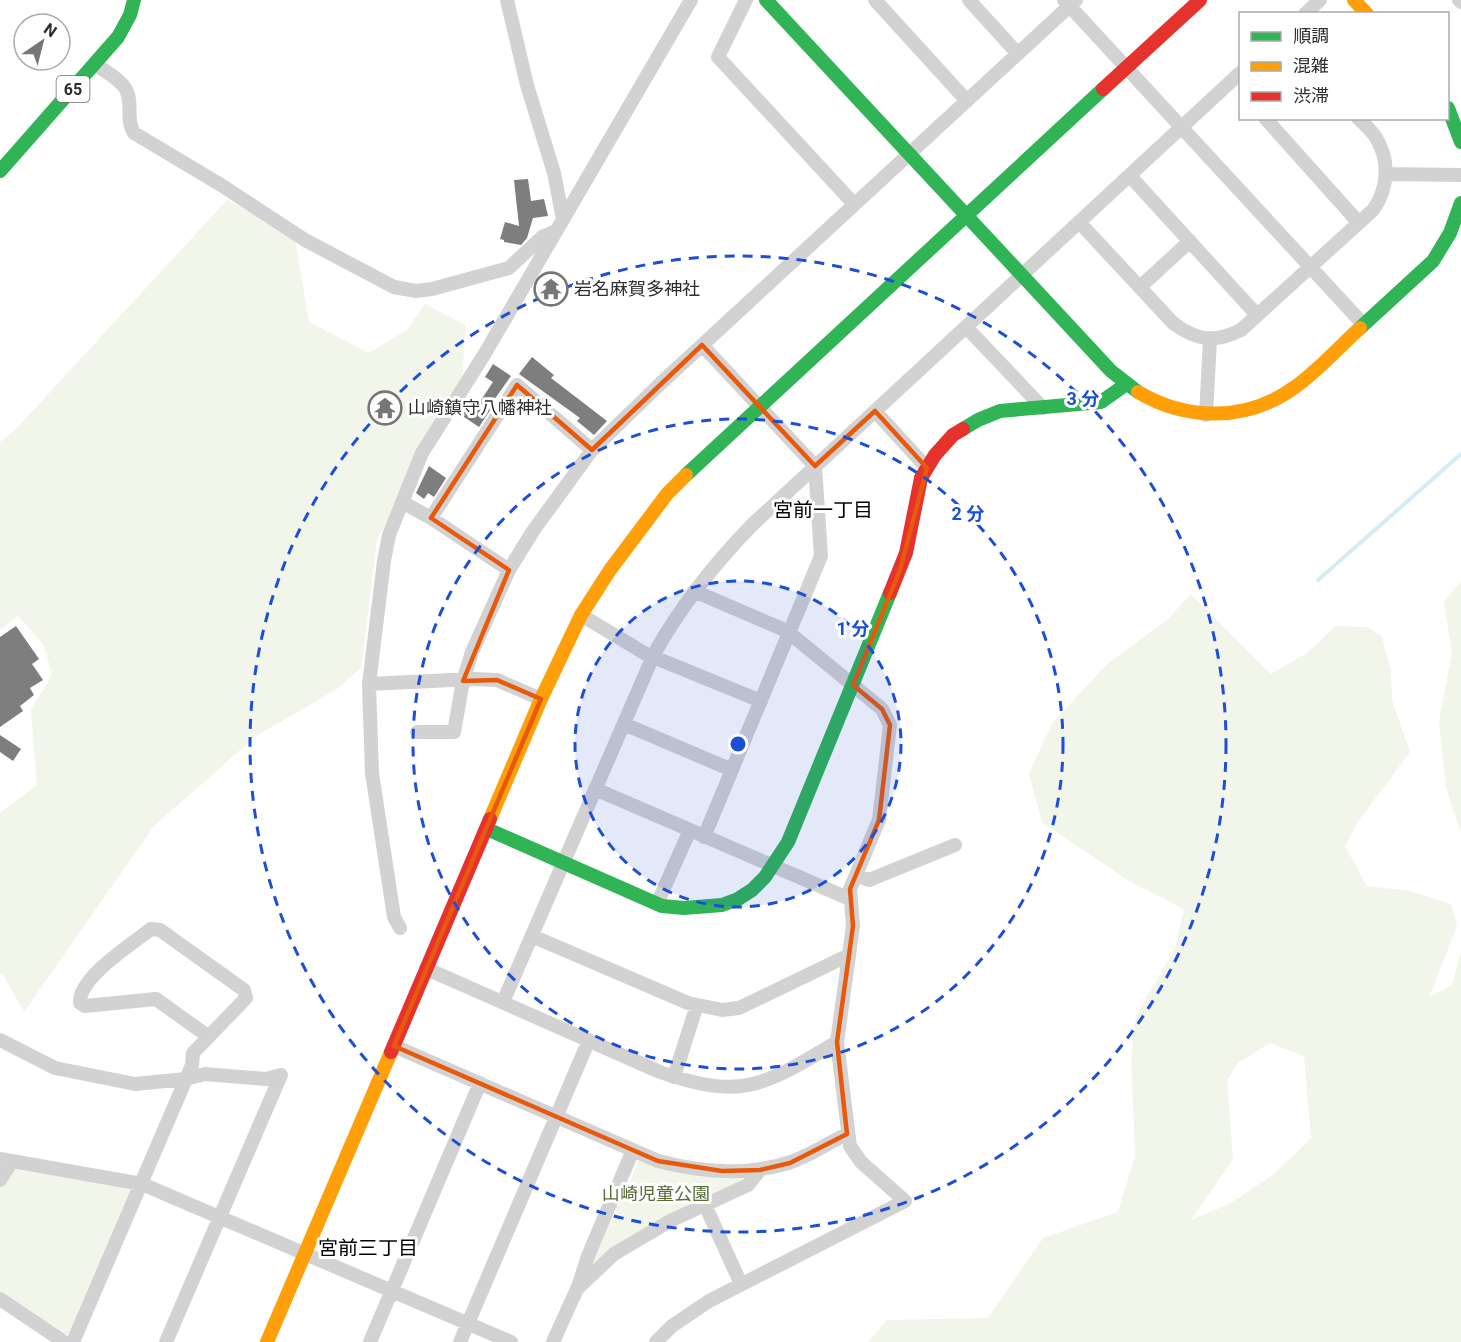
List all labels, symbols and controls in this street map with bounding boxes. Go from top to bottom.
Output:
north arrow [12,12,72,72]
legend [1239,12,1449,120]
text: N [40,19,60,41]
text: 順調 [1293,25,1329,46]
text: 混雑 [1293,55,1329,76]
road number: 65 [56,76,90,102]
text: 渋滞 [1293,85,1329,106]
temple icon: 岩名麻賀多神社 [533,271,569,307]
place label: 岩名麻賀多神社 [574,278,700,299]
text: 3 分 [1067,388,1099,409]
temple icon: 山崎鎮守八幡神社 [367,390,403,426]
place label: 山崎鎮守八幡神社 [408,397,552,418]
district label: 宮前一丁目 [773,498,873,522]
text: 2 分 [952,503,984,524]
text: 1 分 [837,618,869,639]
centre of rings [728,734,748,754]
park label: 山崎児童公園 [602,1183,710,1204]
district label: 宮前三丁目 [318,1236,418,1260]

